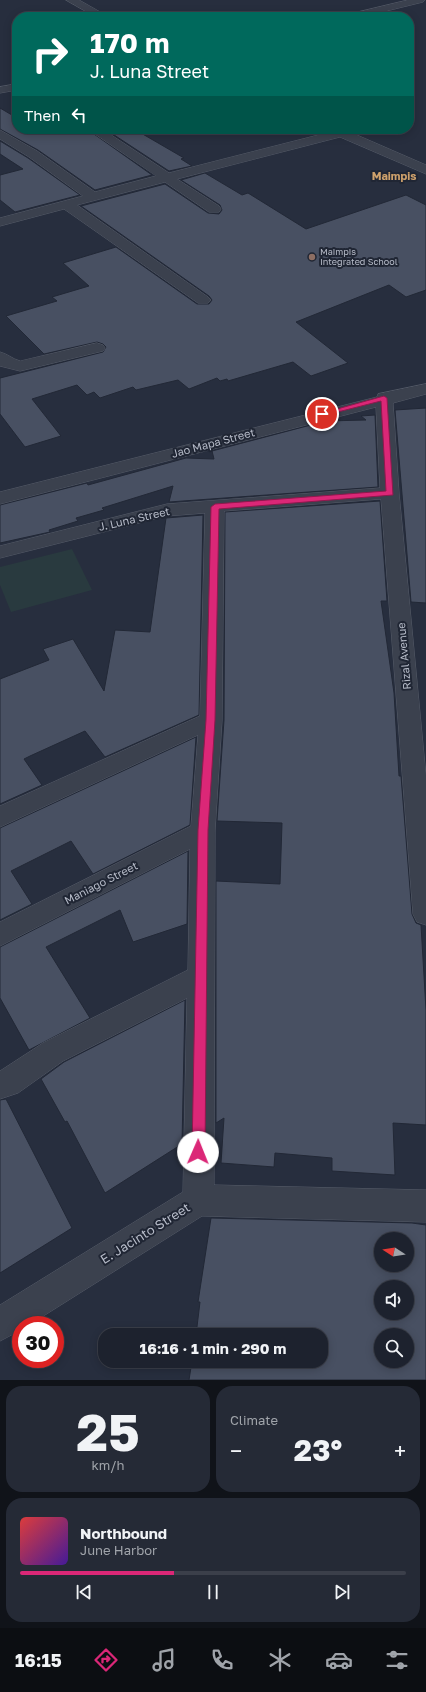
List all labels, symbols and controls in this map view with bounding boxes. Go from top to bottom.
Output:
text: 170 m [90,26,169,59]
icon: right [24,28,76,80]
text: J. Luna Street [90,60,209,82]
icon: left [68,104,90,126]
text: Then [24,106,60,124]
district label: Maimpis [372,169,416,182]
place label: Maimpis Integrated School [320,246,398,267]
marker: Maimpis Integrated School [307,252,317,262]
pin [305,397,339,431]
icon: arrive [311,403,333,425]
street label: Jao Mapa Street [170,425,256,460]
street label: J. Luna Street [97,504,171,533]
street label: Rizal Avenue [394,622,413,690]
street label: Maniago Street [62,859,139,907]
position arrow [177,1131,219,1173]
street label: E. Jacinto Street [97,1199,193,1267]
north arrow [374,1232,414,1272]
map controls [374,1232,414,1368]
button: sound [374,1280,414,1320]
speed limit sign: 30 [12,1316,64,1368]
button: search [374,1328,414,1368]
text: 16:16 · 1 min · 290 m [140,1339,287,1357]
text: 25 [76,1400,140,1462]
text: Climate [230,1412,278,1428]
text: 23° [294,1432,342,1468]
text: − [230,1437,242,1464]
text: + [394,1437,406,1464]
text: km/h [91,1457,125,1473]
text: Northbound [80,1524,167,1542]
text: June Harbor [80,1542,157,1558]
icon: previous [73,1581,95,1603]
icon: pause [202,1581,224,1603]
icon: next [331,1581,353,1603]
icon: directions [92,1646,120,1674]
icon: music [150,1646,178,1674]
icon: phone [208,1646,236,1674]
icon: climate [266,1646,294,1674]
icon: car [325,1646,353,1674]
icon: filters [383,1646,411,1674]
text: 16:15 [15,1649,62,1671]

